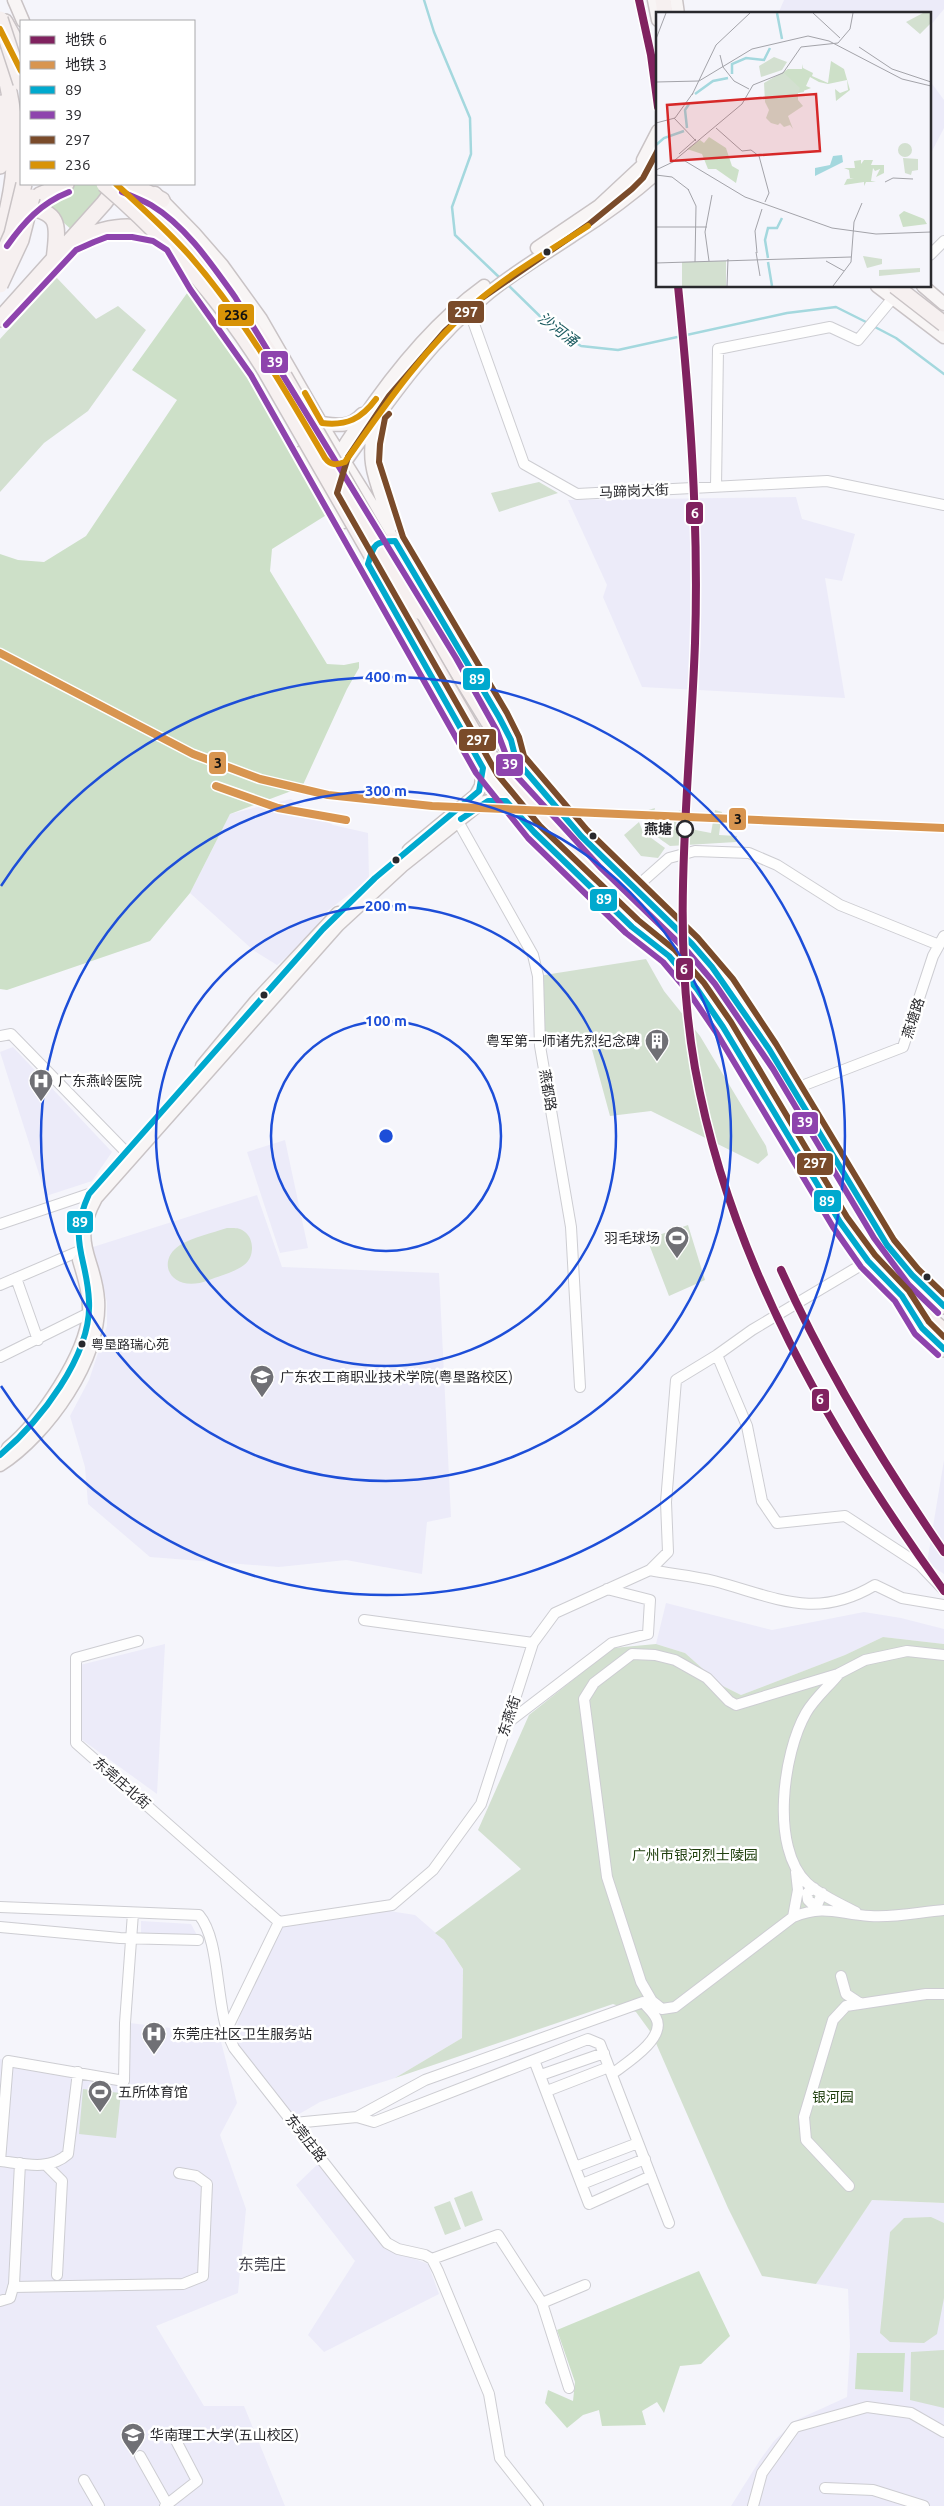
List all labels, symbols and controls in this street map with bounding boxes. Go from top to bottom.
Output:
inset map [656,12,932,288]
legend [20,20,195,185]
text: 地铁 6 [65,31,107,48]
text: 地铁 3 [65,56,107,73]
text: 89 [65,81,82,98]
text: 39 [65,106,82,123]
text: 297 [65,131,90,148]
text: 236 [65,156,90,173]
unlabelled marker [542,247,552,257]
line badge: 297 [447,300,485,324]
line badge: 236 [217,303,255,327]
text: 297 [454,304,478,320]
text: 236 [224,307,248,323]
water label: 沙河涌 [535,309,583,351]
line badge: 39 [260,350,289,374]
text: 39 [267,354,283,370]
street label: 马蹄岗大街 [599,481,669,501]
line badge: 6 [685,501,704,525]
text: 6 [691,505,699,521]
line badge: 89 [462,667,491,691]
text: 400 m [365,668,407,685]
text: 89 [469,671,485,687]
line badge: 297 [458,728,497,752]
text: 297 [466,732,490,748]
line badge: 3 [208,751,227,775]
line badge: 39 [495,753,524,777]
text: 3 [214,755,222,771]
text: 39 [502,756,518,772]
text: 300 m [365,782,407,799]
line badge: 3 [728,807,747,831]
text: 3 [734,811,742,827]
marker: 燕塘 [676,820,694,838]
place label: 燕塘 [644,821,672,837]
unlabelled marker [588,831,598,841]
unlabelled marker [391,855,401,865]
line badge: 89 [589,888,618,912]
text: 89 [596,891,612,907]
text: 200 m [365,897,407,914]
line badge: 6 [675,957,694,981]
text: 6 [680,961,688,977]
unlabelled marker [259,990,269,1000]
street label: 燕塘路 [899,996,927,1040]
text: 100 m [365,1012,407,1029]
building icon: 粤军第一师诸先烈纪念碑 [644,1028,670,1062]
place label: 粤军第一师诸先烈纪念碑 [486,1033,640,1049]
hospital icon: 广东燕岭医院 [28,1068,54,1102]
street label: 燕都路 [536,1068,560,1112]
place label: 广东燕岭医院 [58,1073,142,1089]
line badge: 39 [791,1111,819,1135]
text: 39 [797,1114,813,1130]
centre of rings [377,1127,395,1145]
line badge: 297 [796,1152,834,1176]
text: 297 [803,1155,827,1171]
line badge: 89 [813,1189,842,1213]
text: 89 [819,1193,835,1209]
line badge: 89 [66,1210,94,1234]
text: 89 [72,1214,88,1230]
sports icon: 羽毛球场 [664,1225,690,1259]
place label: 羽毛球场 [604,1230,660,1246]
unlabelled marker [922,1272,932,1282]
place label: 粤垦路瑞心苑 [91,1337,169,1351]
marker: 粤垦路瑞心苑 [77,1339,87,1349]
school or university icon: 广东农工商职业技术学院(粤垦路校区) [249,1364,275,1398]
place label: 广东农工商职业技术学院(粤垦路校区) [280,1369,513,1385]
line badge: 6 [811,1388,830,1412]
text: 6 [816,1391,824,1407]
street label: 东燕街 [495,1694,523,1738]
street label: 东莞庄北街 [90,1754,154,1812]
park label: 广州市银河烈士陵园 [632,1847,758,1863]
hospital icon: 东莞庄社区卫生服务站 [141,2021,167,2055]
place label: 东莞庄社区卫生服务站 [172,2026,312,2042]
sports icon: 五所体育馆 [87,2079,113,2113]
place label: 五所体育馆 [118,2084,188,2100]
park label: 银河园 [812,2089,854,2105]
street label: 东莞庄路 [282,2111,330,2165]
district label: 东莞庄 [238,2255,286,2273]
school or university icon: 华南理工大学(五山校区) [120,2422,146,2456]
place label: 华南理工大学(五山校区) [150,2427,299,2443]

